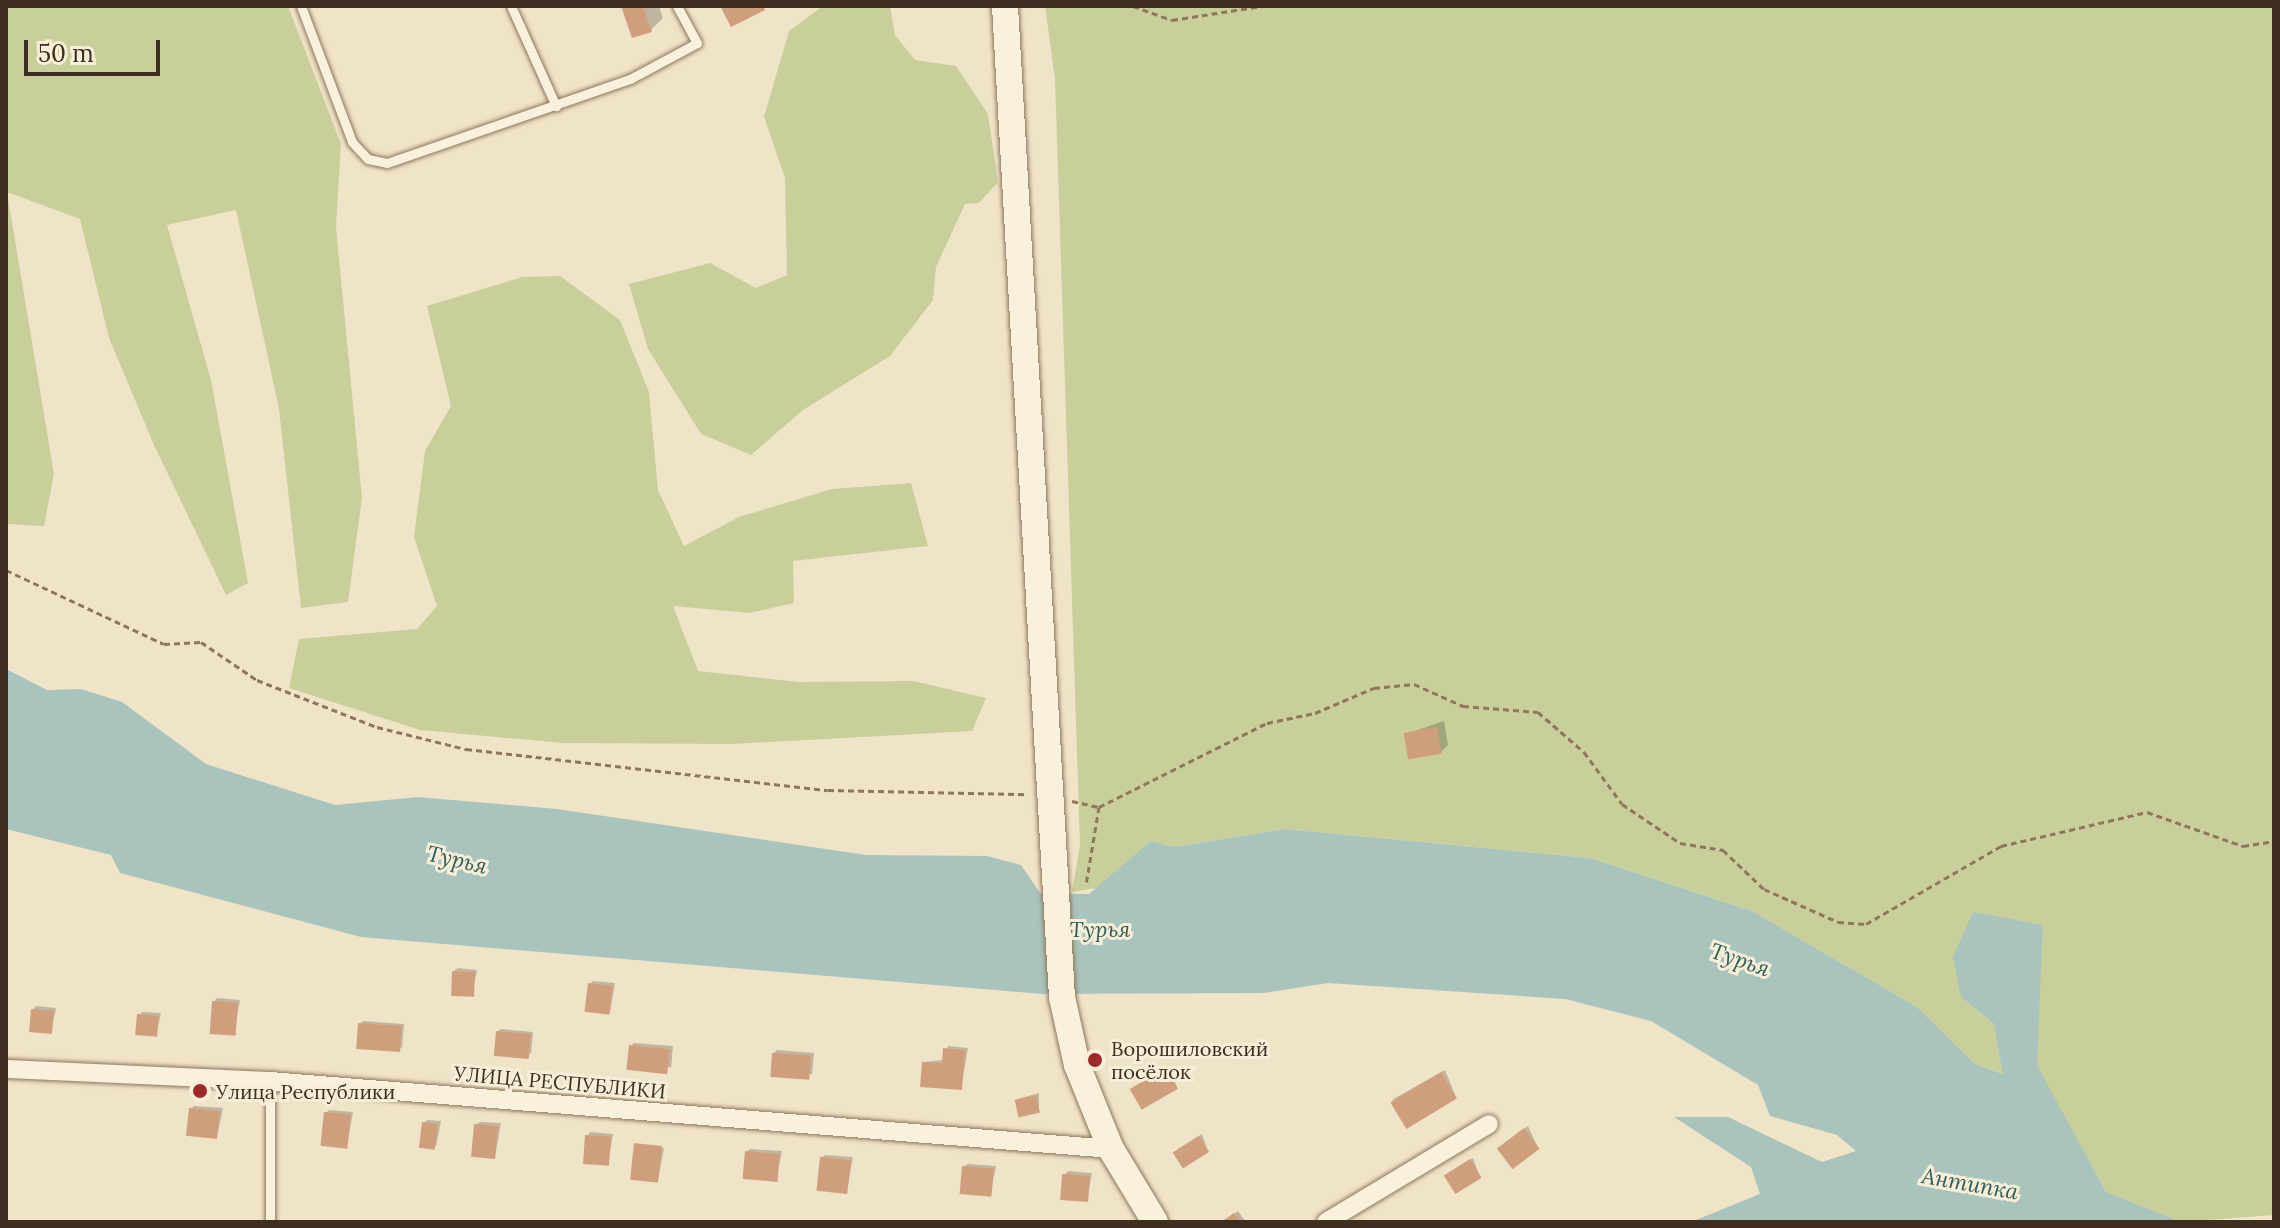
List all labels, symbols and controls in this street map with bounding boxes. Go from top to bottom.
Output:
scale bar [28,24,164,74]
text: 50 m [38,38,94,69]
water label: Турья [424,840,490,880]
water label: Турья [1070,917,1130,943]
water label: Турья [1707,938,1773,982]
place label: Ворошиловский посёлок [1111,1036,1268,1083]
marker: Ворошиловский посёлок [1086,1051,1104,1069]
street label: УЛИЦА РЕСПУБЛИКИ [453,1061,667,1103]
place label: Улица Республики [216,1079,395,1103]
marker: Улица Республики [191,1082,209,1100]
water label: Антипка [1920,1163,2020,1205]

